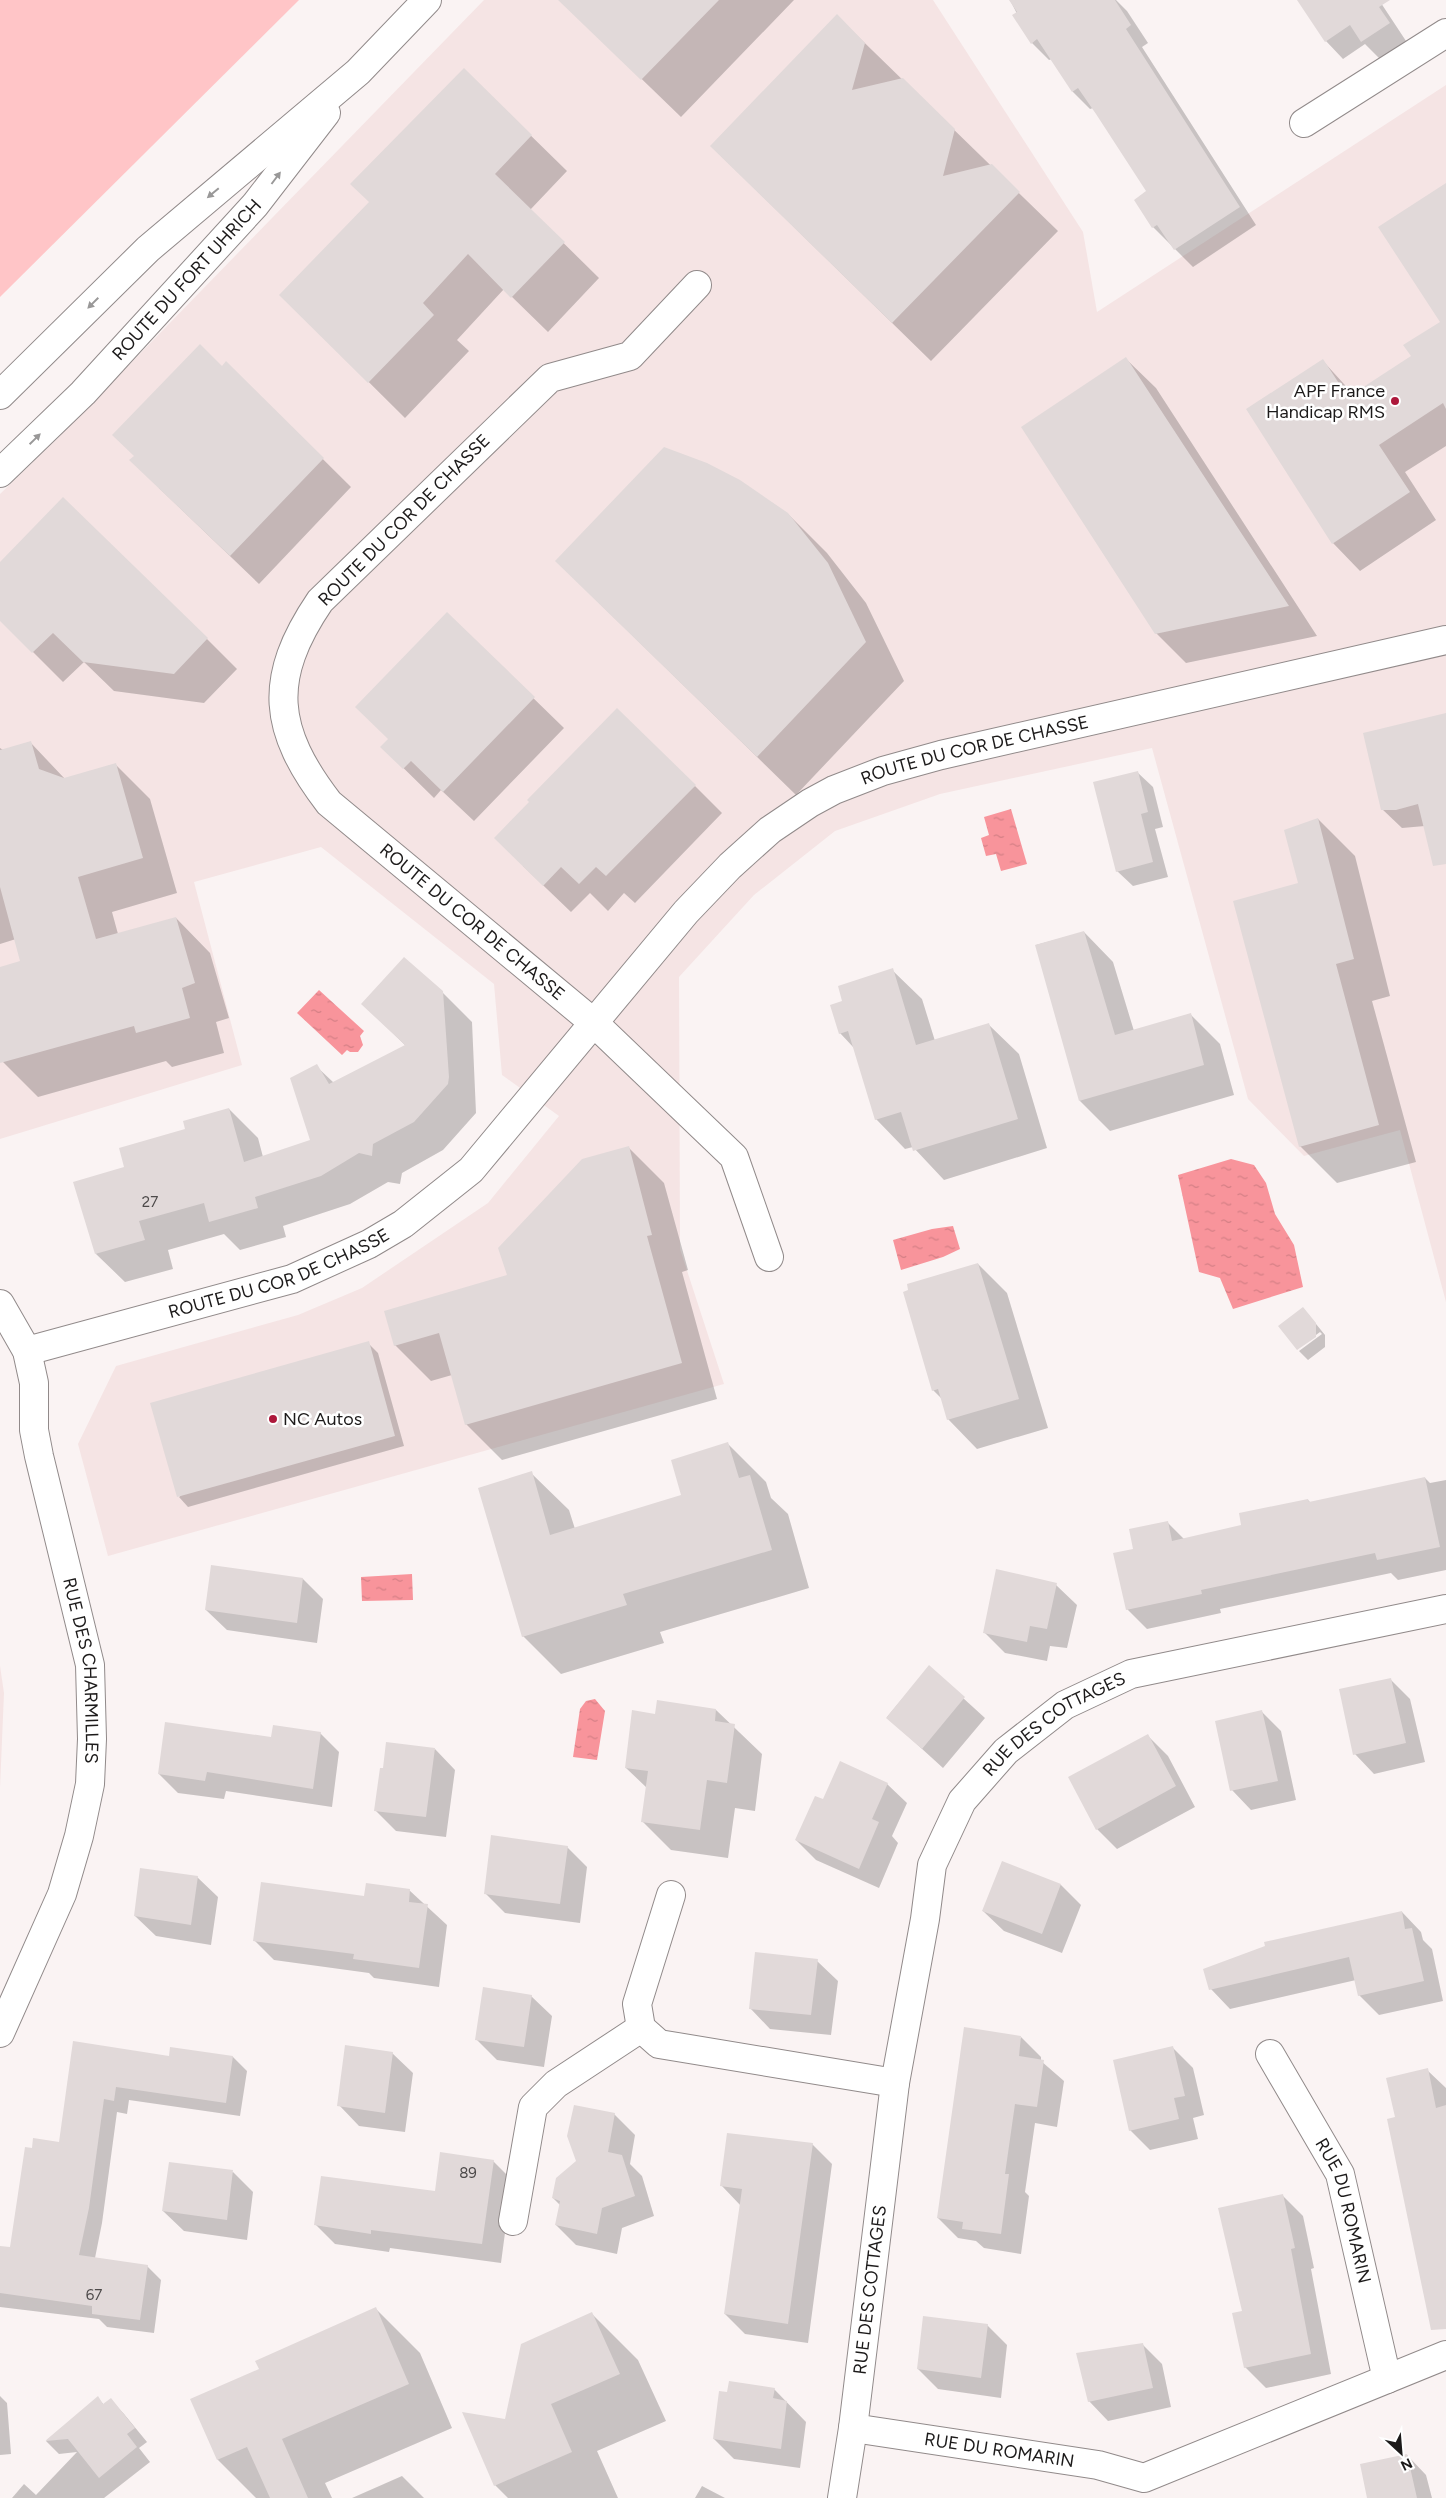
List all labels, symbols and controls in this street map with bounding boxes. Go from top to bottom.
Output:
one-way arrow [270,172,281,185]
one-way arrow [207,188,220,199]
street label: ROUTE DU FORT UHRICH [108,194,266,365]
one-way arrow [88,297,100,309]
place label: APF France Handicap RMS [1266,380,1385,423]
marker: APF France Handicap RMS [1389,395,1401,407]
street label: ROUTE DU COR DE CHASSE [313,429,495,611]
one-way arrow [29,433,41,445]
street label: ROUTE DU COR DE CHASSE [858,711,1091,790]
street label: ROUTE DU COR DE CHASSE [375,839,569,1005]
house number: 27 [142,1193,158,1211]
street label: ROUTE DU COR DE CHASSE [166,1223,393,1323]
place label: NC Autos [283,1408,362,1430]
marker: NC Autos [267,1413,279,1425]
street label: RUE DES CHARMILLES [58,1575,103,1764]
street label: RUE DES COTTAGES [978,1667,1129,1781]
street label: RUE DU ROMARIN [1311,2134,1376,2285]
house number: 89 [459,2164,477,2182]
street label: RUE DES COTTAGES [849,2204,891,2376]
house number: 67 [86,2286,102,2304]
street label: RUE DU ROMARIN [923,2428,1076,2472]
north arrow [1376,2428,1426,2478]
text: N [1398,2454,1415,2474]

